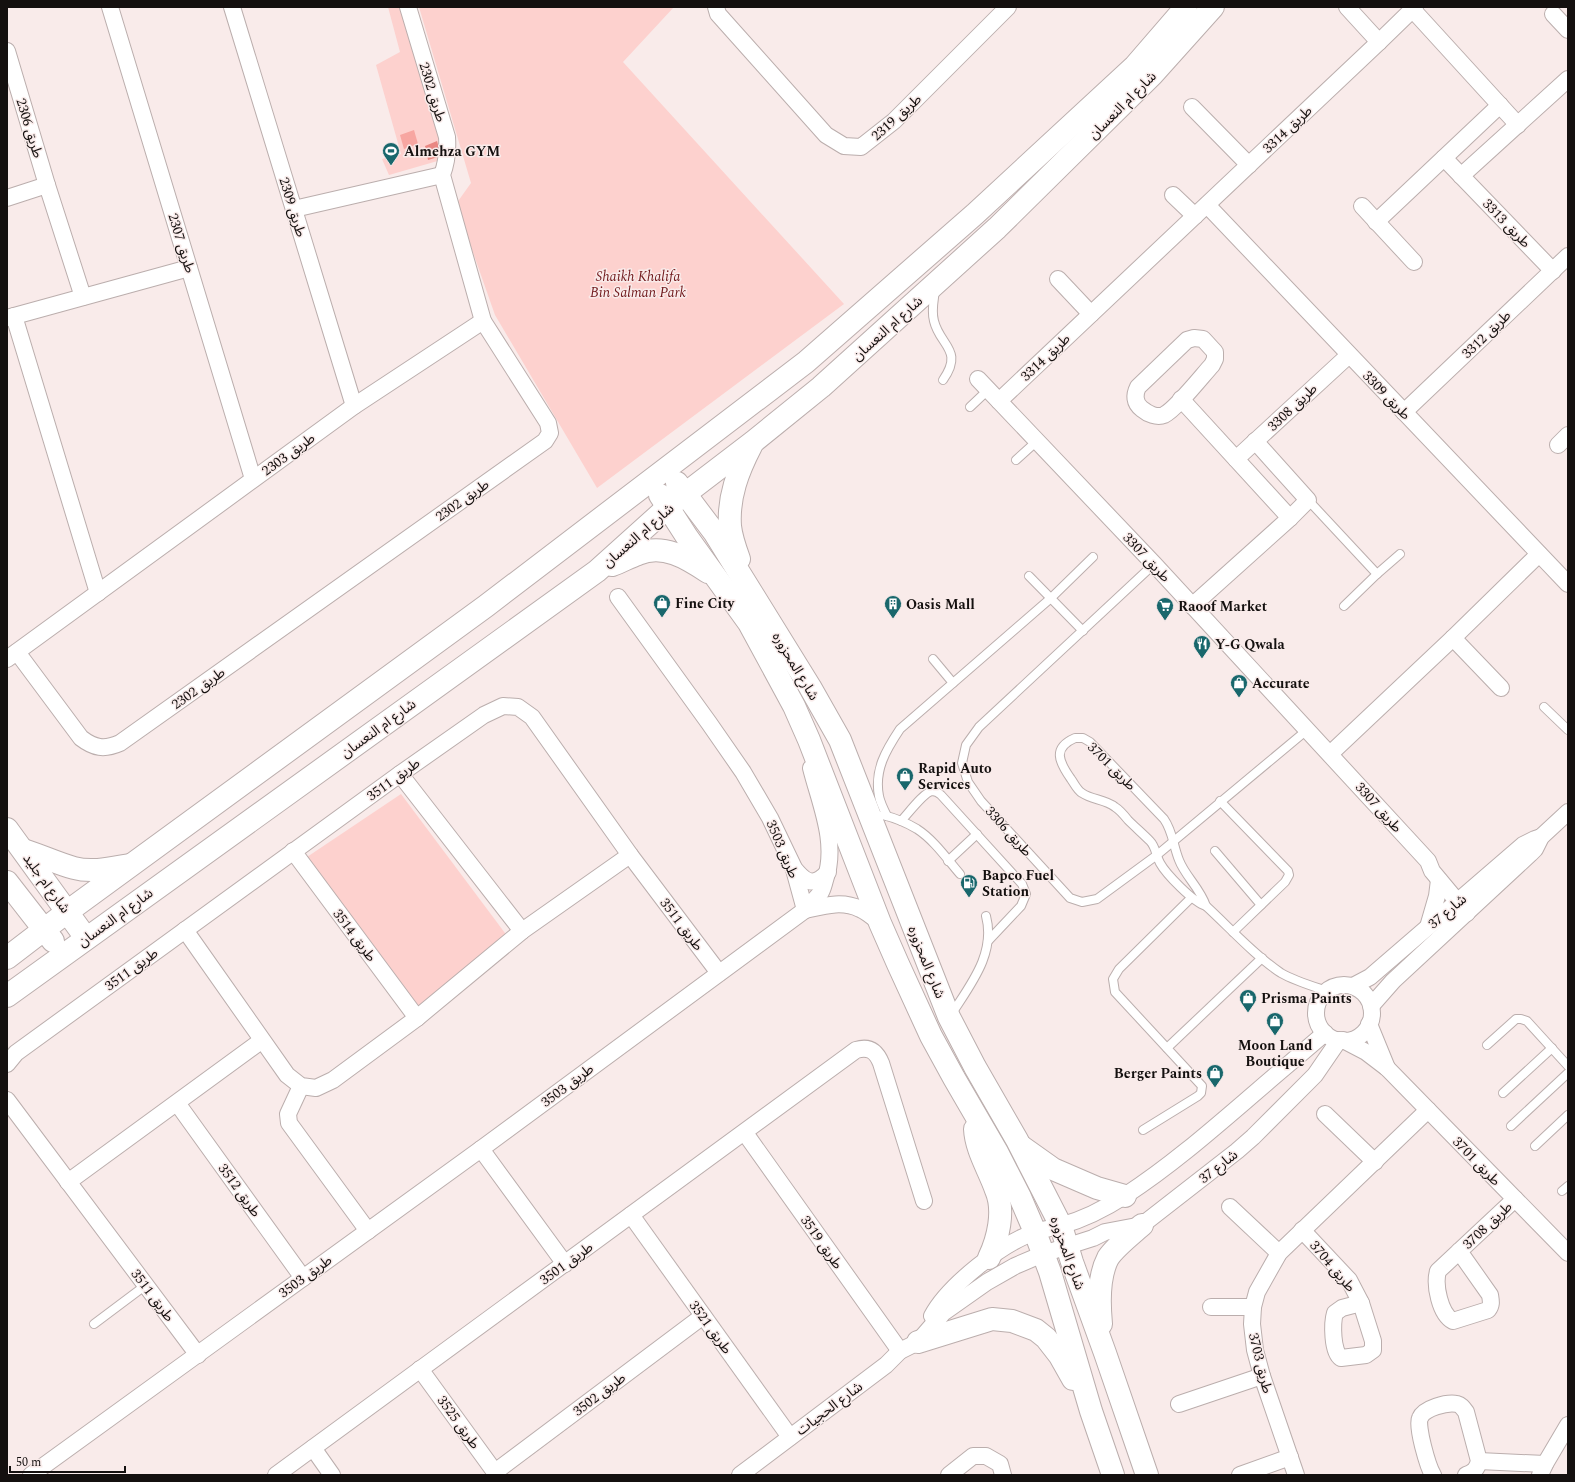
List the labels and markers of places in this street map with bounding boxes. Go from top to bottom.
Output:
sports icon: Almehza GYM [381,141,401,166]
place label: Almehza GYM [404,141,500,162]
shop icon: Fine City [652,593,672,618]
place label: Fine City [675,593,736,614]
building icon: Oasis Mall [883,594,903,619]
place label: Oasis Mall [906,594,975,615]
supermarket icon: Raoof Market [1155,596,1175,621]
place label: Raoof Market [1178,596,1268,617]
restaurant icon: Y-G Qwala [1192,634,1212,659]
place label: Y-G Qwala [1215,634,1285,655]
shop icon: Accurate [1229,673,1249,698]
place label: Accurate [1252,673,1310,694]
place label: Rapid Auto Services [918,758,992,795]
shop icon: Rapid Auto Services [895,766,915,791]
place label: Bapco Fuel Station [982,865,1055,902]
fuel station icon: Bapco Fuel Station [959,873,979,898]
shop icon: Prisma Paints [1238,988,1258,1013]
place label: Prisma Paints [1261,988,1352,1009]
shop icon: Moon Land Boutique [1265,1011,1285,1036]
place label: Moon Land Boutique [1238,1035,1312,1072]
place label: Berger Paints [1114,1063,1202,1084]
shop icon: Berger Paints [1205,1063,1225,1088]

